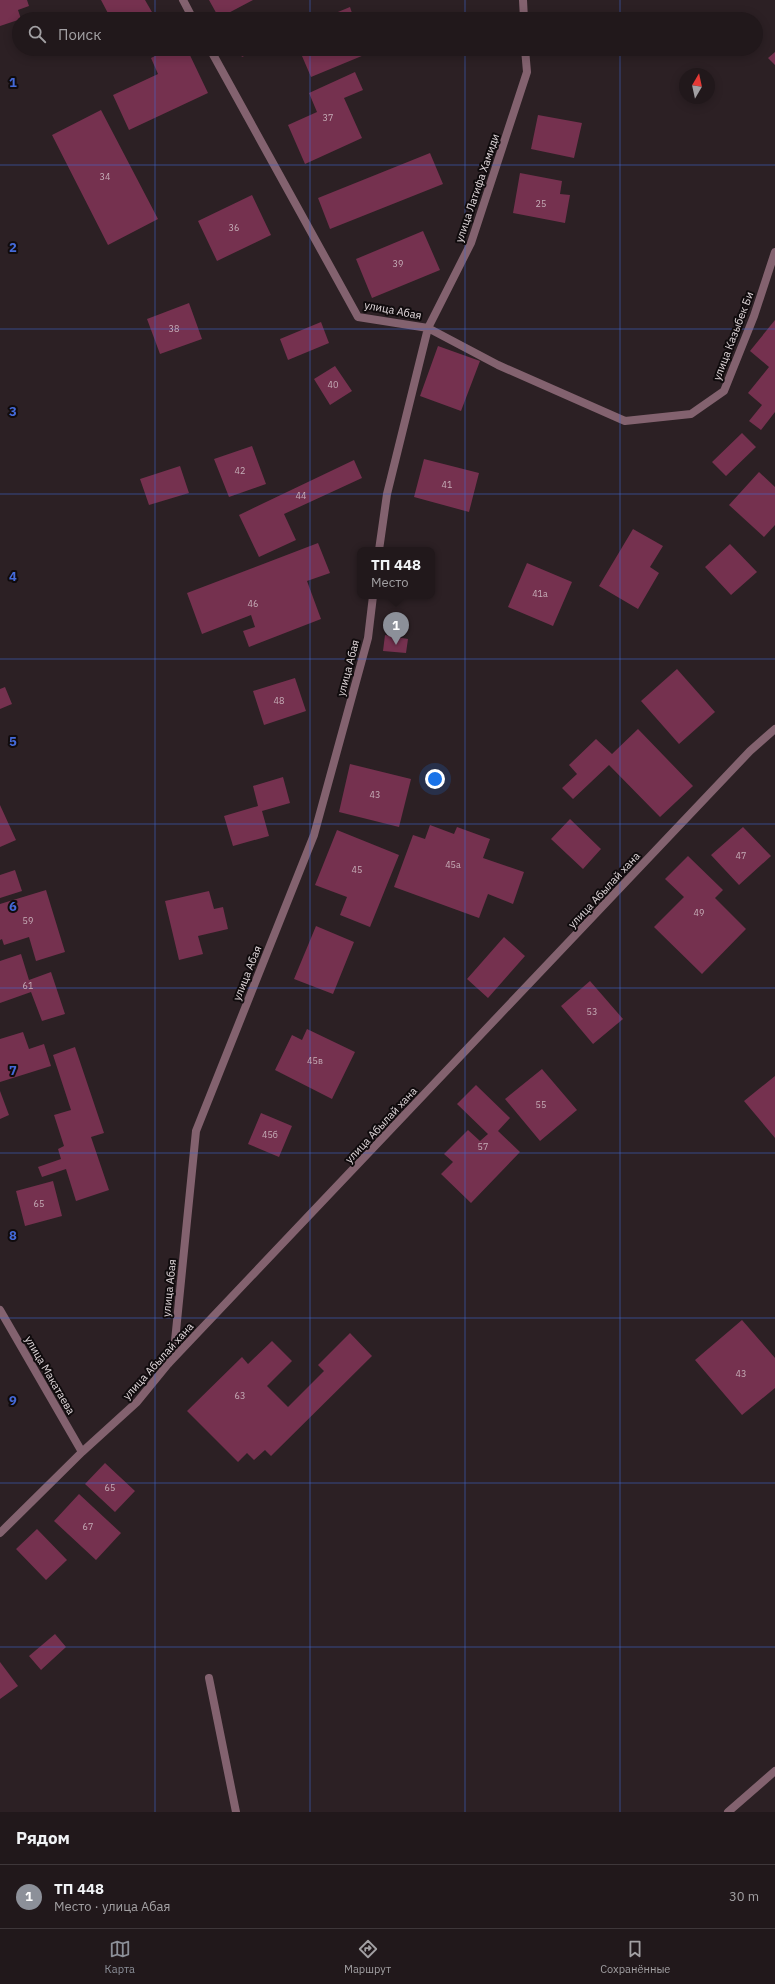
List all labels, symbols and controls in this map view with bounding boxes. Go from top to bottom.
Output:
search box [12,12,763,56]
icon: search [26,23,48,45]
text: Поиск [58,25,101,44]
north arrow [679,68,715,104]
text: 1 [9,74,17,91]
house number: 37 [323,112,333,123]
street label: улица Латифа Хамиди [452,132,502,244]
house number: 34 [100,171,110,182]
house number: 25 [536,198,546,209]
house number: 36 [229,222,239,233]
text: 2 [9,239,17,256]
house number: 39 [393,258,403,269]
street label: улица Казыбек Би [710,290,756,382]
street label: улица Абая [363,298,423,322]
house number: 38 [169,323,179,334]
house number: 40 [328,379,338,390]
text: 3 [9,403,17,420]
house number: 42 [235,465,245,476]
house number: 41 [442,479,452,490]
house number: 44 [296,490,306,501]
popup [357,547,435,599]
text: ТП 448 [371,555,421,574]
text: 4 [9,568,17,585]
text: Место [371,574,409,591]
house number: 41а [532,588,548,599]
house number: 46 [248,598,258,609]
pin: 1 [383,612,409,645]
street label: улица Абая [334,638,362,698]
house number: 48 [274,695,284,706]
text: 5 [9,733,17,750]
your location [425,769,445,789]
house number: 43 [370,789,380,800]
street label: улица Абылай хана [565,849,643,931]
house number: 47 [736,850,746,861]
house number: 45а [445,859,461,870]
house number: 45 [352,864,362,875]
text: 6 [9,898,17,915]
house number: 49 [694,907,704,918]
house number: 59 [23,915,33,926]
street label: улица Абая [230,943,264,1003]
house number: 61 [23,980,33,991]
house number: 53 [587,1006,597,1017]
house number: 45в [307,1055,323,1066]
text: 7 [9,1062,17,1079]
street label: улица Абылай хана [342,1084,420,1166]
house number: 55 [536,1099,546,1110]
house number: 45б [262,1129,278,1140]
house number: 57 [478,1141,488,1152]
house number: 65 [34,1198,44,1209]
text: 8 [9,1227,17,1244]
street label: улица Абая [159,1258,179,1318]
street label: улица Абылай хана [120,1319,196,1403]
street label: улица Макатаева [22,1333,78,1417]
house number: 43 [736,1368,746,1379]
house number: 63 [235,1390,245,1401]
text: 9 [9,1392,17,1409]
house number: 65 [105,1482,115,1493]
house number: 67 [83,1521,93,1532]
text: Рядом [16,1827,70,1849]
text: ТП 448 [54,1879,104,1898]
text: 1 [25,1888,33,1905]
text: 30 m [729,1888,759,1905]
text: Место · улица Абая [54,1898,171,1915]
tab: Карта [105,1938,135,1976]
tab: Маршрут [344,1938,391,1976]
tab: Сохранённые [600,1938,670,1976]

